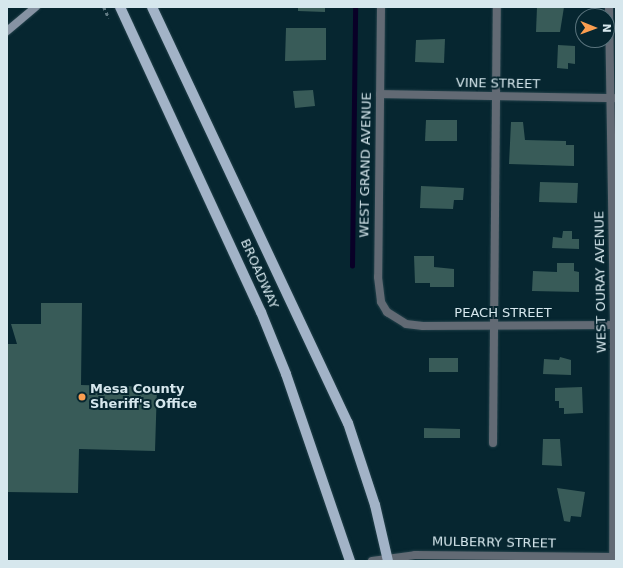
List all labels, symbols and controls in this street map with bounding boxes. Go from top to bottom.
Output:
north arrow [575,8,615,48]
text: N [600,23,613,33]
street label: VINE STREET [456,75,540,93]
street label: WEST GRAND AVENUE [357,92,375,238]
street label: WEST OURAY AVENUE [592,211,610,353]
street label: BROADWAY [237,237,281,311]
street label: PEACH STREET [454,305,552,321]
place label: Mesa County Sheriff's Office [90,382,197,413]
marker: Mesa County Sheriff's Office [77,392,87,402]
street label: MULBERRY STREET [432,534,556,552]

